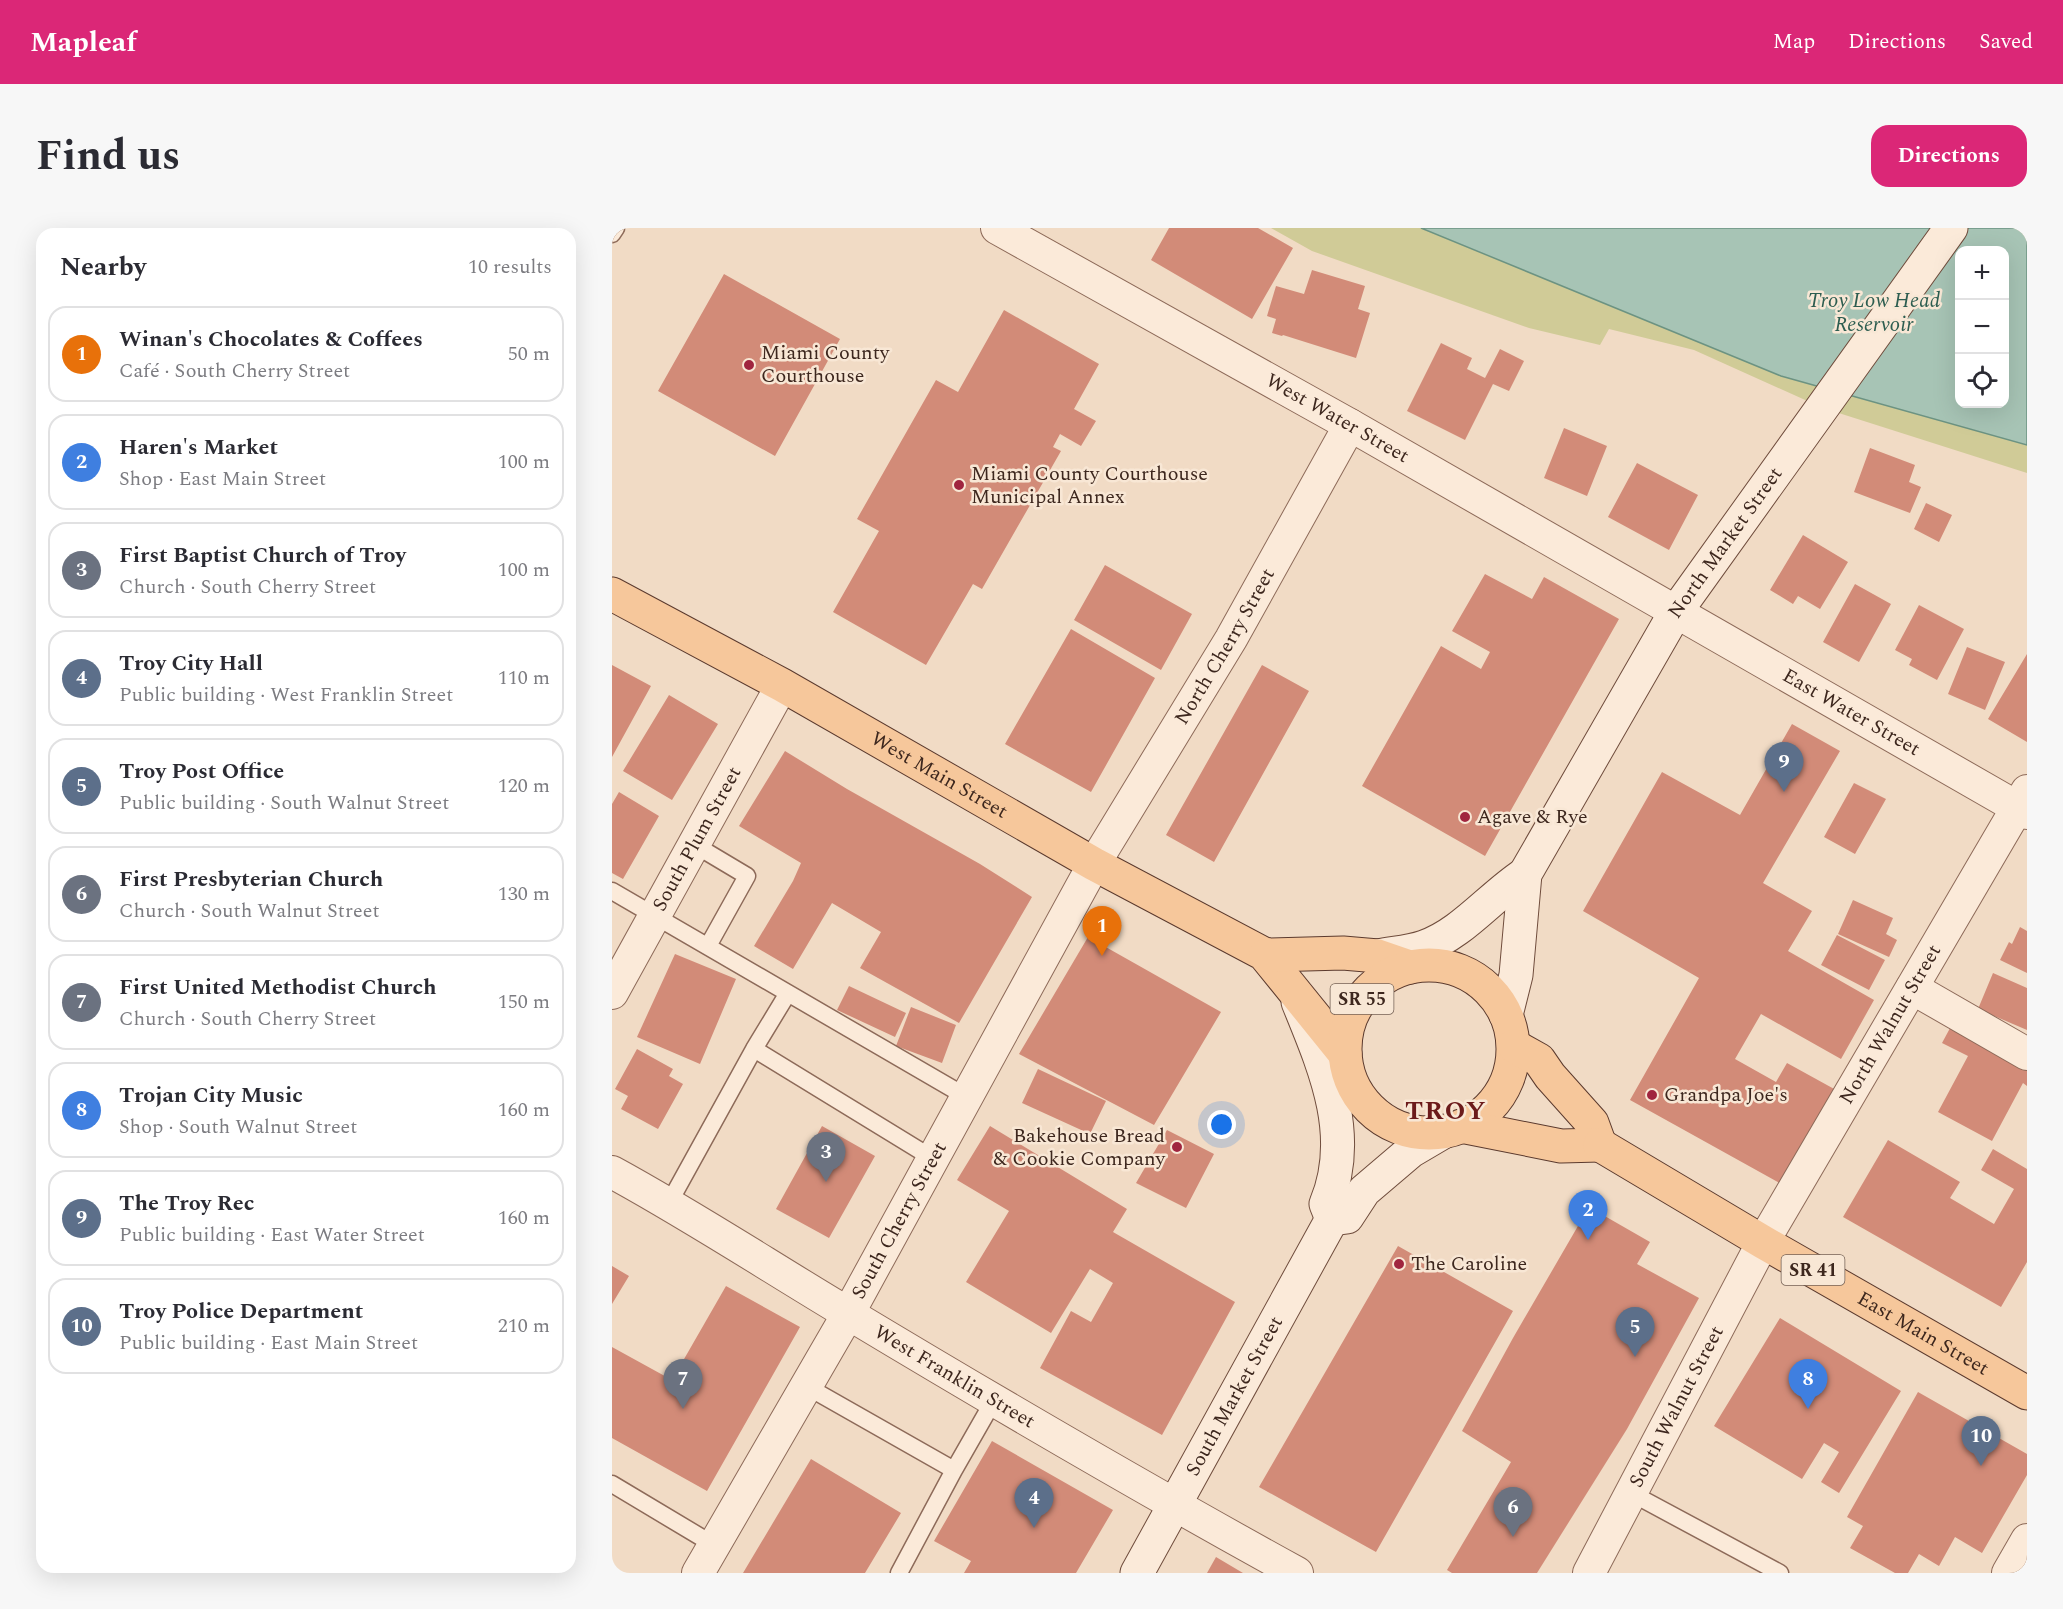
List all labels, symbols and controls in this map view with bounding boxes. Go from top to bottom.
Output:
text: Mapleaf [30,21,137,64]
text: Map [1773,26,1815,58]
text: Directions [1848,26,1946,58]
text: Saved [1979,26,2033,58]
text: Find us [36,125,180,188]
button: Directions [1871,125,2027,187]
map controls [1955,246,2009,408]
button: + [1955,246,2009,300]
text: Nearby [60,247,146,287]
text: 10 results [468,252,552,282]
water label: Troy Low Head Reservoir [1808,285,1940,341]
button: − [1955,300,2009,354]
text: Winan's Chocolates & Coffees [119,323,423,356]
place label: Miami County Courthouse [761,338,891,391]
text: 1 [76,339,87,369]
text: 50 m [508,339,550,369]
button: locate [1955,354,2009,408]
text: Café · South Cherry Street [119,356,350,386]
marker: Miami County Courthouse [742,358,756,372]
street label: West Water Street [1260,366,1415,471]
text: Haren's Market [119,431,278,464]
text: 2 [76,447,87,477]
text: 100 m [498,447,550,477]
place label: Miami County Courthouse Municipal Annex [971,459,1208,512]
street label: North Market Street [1661,461,1790,625]
text: Shop · East Main Street [119,464,326,494]
marker: Miami County Courthouse Municipal Annex [952,478,966,492]
text: First Baptist Church of Troy [119,539,406,572]
text: 3 [76,555,87,585]
text: 100 m [498,555,550,585]
street label: North Cherry Street [1167,563,1283,731]
text: Church · South Cherry Street [119,572,376,602]
text: Troy City Hall [119,647,263,680]
street label: East Water Street [1777,661,1926,764]
text: 4 [76,663,87,693]
text: 110 m [498,663,550,693]
text: Public building · West Franklin Street [119,680,453,710]
street label: West Main Street [865,724,1013,826]
pin: 9 [1764,742,1804,792]
text: Troy Post Office [119,755,284,788]
street label: South Plum Street [645,761,749,917]
text: 5 [76,771,87,801]
text: 120 m [498,771,550,801]
text: Public building · South Walnut Street [119,788,449,818]
place label: Agave & Rye [1477,802,1588,832]
marker: Agave & Rye [1458,810,1472,824]
text: First Presbyterian Church [119,863,383,896]
text: 6 [76,879,87,909]
text: 130 m [498,879,550,909]
text: Church · South Walnut Street [119,896,380,926]
pin: 1 [1082,906,1122,956]
street label: North Walnut Street [1832,939,1949,1110]
text: First United Methodist Church [119,971,437,1004]
road number: SR 55 [1330,984,1394,1014]
text: 7 [76,987,87,1017]
text: 150 m [498,987,550,1017]
text: Church · South Cherry Street [119,1004,376,1034]
text: Trojan City Music [119,1079,303,1112]
place label: Grandpa Joe's [1664,1080,1788,1110]
marker: Grandpa Joe's [1645,1088,1659,1102]
district label: TROY [1405,1091,1487,1131]
text: 8 [76,1095,87,1125]
text: 160 m [498,1095,550,1125]
your location [1207,1110,1236,1139]
text: Shop · South Walnut Street [119,1112,357,1142]
place label: Bakehouse Bread & Cookie Company [993,1121,1166,1174]
pin: 3 [806,1132,846,1182]
street label: South Cherry Street [844,1136,954,1305]
marker: Bakehouse Bread & Cookie Company [1170,1140,1184,1154]
text: The Troy Rec [119,1187,255,1220]
pin: 2 [1568,1190,1608,1240]
text: 9 [76,1203,87,1233]
text: 160 m [498,1203,550,1233]
text: Public building · East Water Street [119,1220,425,1250]
place label: The Caroline [1411,1249,1527,1279]
road number: SR 41 [1782,1255,1844,1285]
marker: The Caroline [1392,1257,1406,1271]
street label: East Main Street [1851,1284,1995,1383]
text: Troy Police Department [119,1295,363,1328]
pin: 5 [1616,1308,1654,1357]
text: 10 [70,1311,93,1341]
text: 210 m [498,1311,550,1341]
street label: South Market Street [1178,1311,1291,1482]
street label: West Franklin Street [868,1317,1041,1436]
street label: South Walnut Street [1622,1320,1731,1493]
text: Public building · East Main Street [119,1328,418,1358]
pin: 7 [664,1360,702,1409]
pin: 8 [1788,1360,1828,1409]
pin: 10 [1962,1416,2000,1466]
pin: 4 [1014,1478,1054,1528]
pin: 6 [1494,1488,1532,1537]

